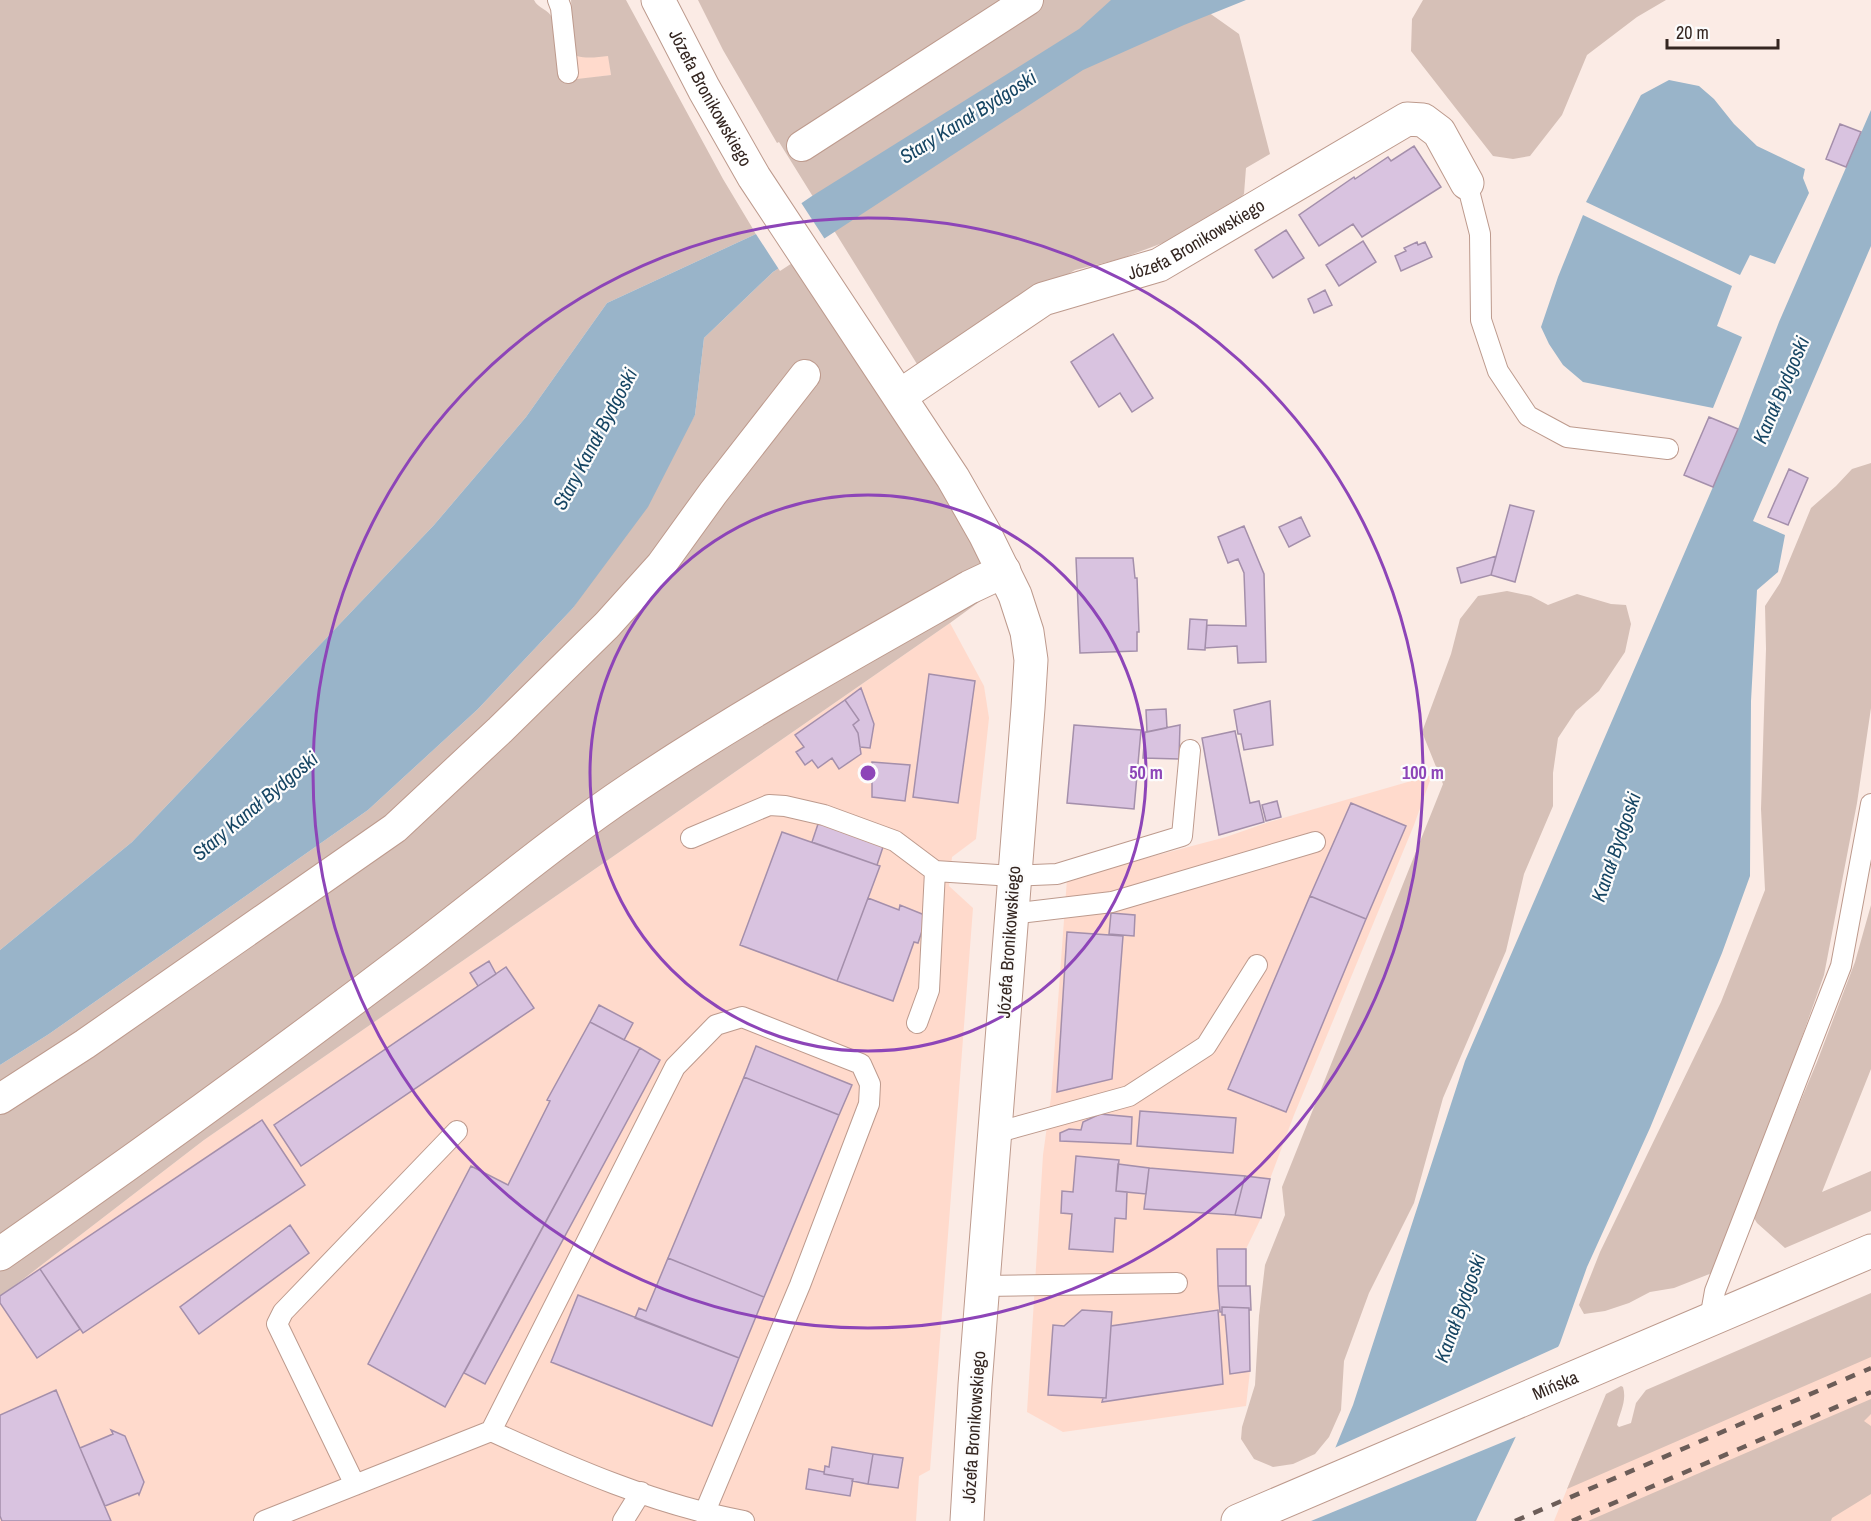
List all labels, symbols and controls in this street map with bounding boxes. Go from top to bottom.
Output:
scale bar [1667,12,1778,50]
text: 20 m [1676,20,1709,45]
street label: Józefa Bronikowskiego [663,25,758,171]
water label: Stary Kanał Bydgoski [894,63,1042,170]
street label: Józefa Bronikowskiego [1125,193,1269,286]
water label: Kanał Bydgoski [1746,332,1815,448]
water label: Stary Kanał Bydgoski [546,363,643,514]
water label: Stary Kanał Bydgoski [186,745,324,866]
text: 50 m [1129,760,1163,785]
text: 100 m [1402,760,1444,785]
centre of rings [858,763,878,783]
water label: Kanał Bydgoski [1584,788,1647,905]
street label: Józefa Bronikowskiego [991,865,1026,1019]
water label: Kanał Bydgoski [1427,1249,1492,1366]
street label: Józefa Bronikowskiego [956,1350,991,1504]
street label: Mińska [1528,1364,1582,1406]

